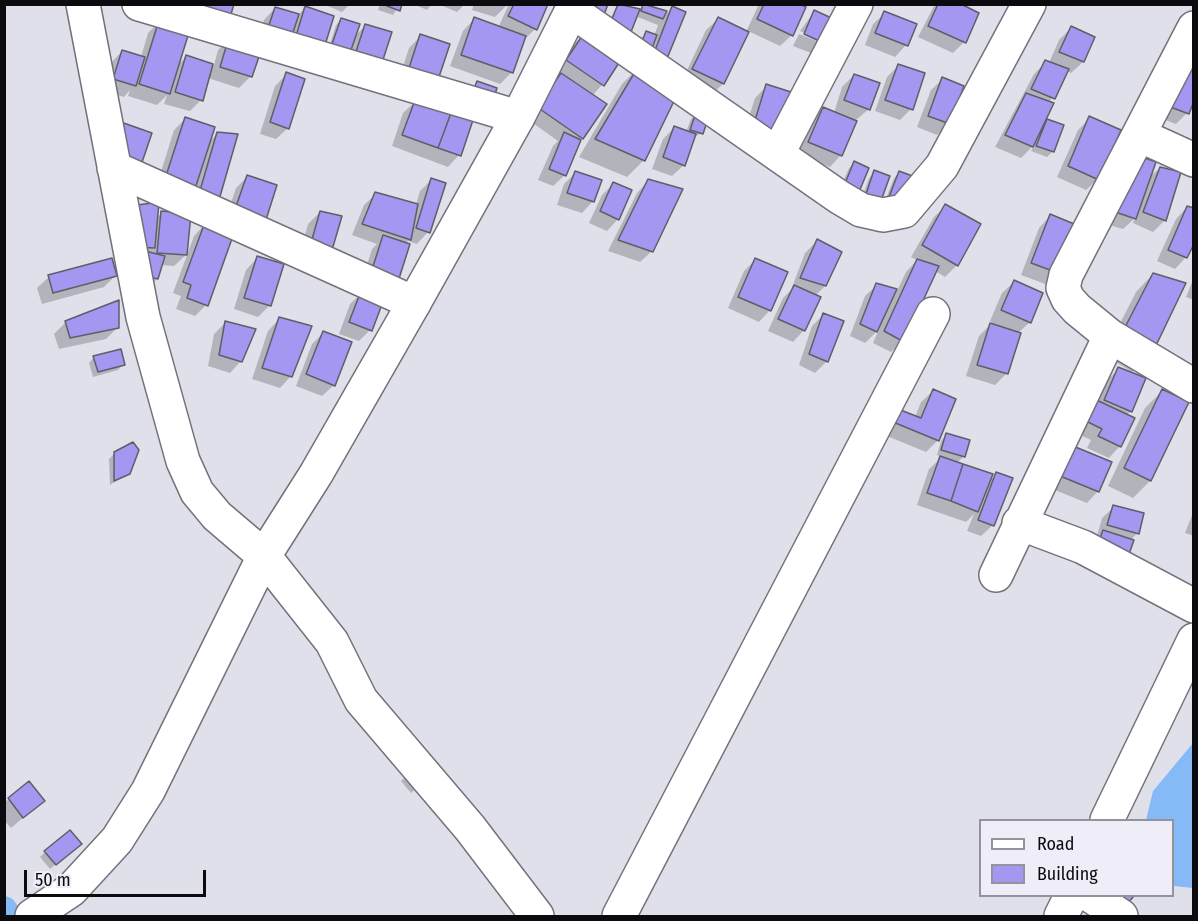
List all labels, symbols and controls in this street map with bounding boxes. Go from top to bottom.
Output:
legend [979,819,1174,897]
text: Road [1037,833,1074,855]
scale bar [27,858,208,896]
text: Building [1037,863,1098,885]
text: 50 m [35,869,71,891]

